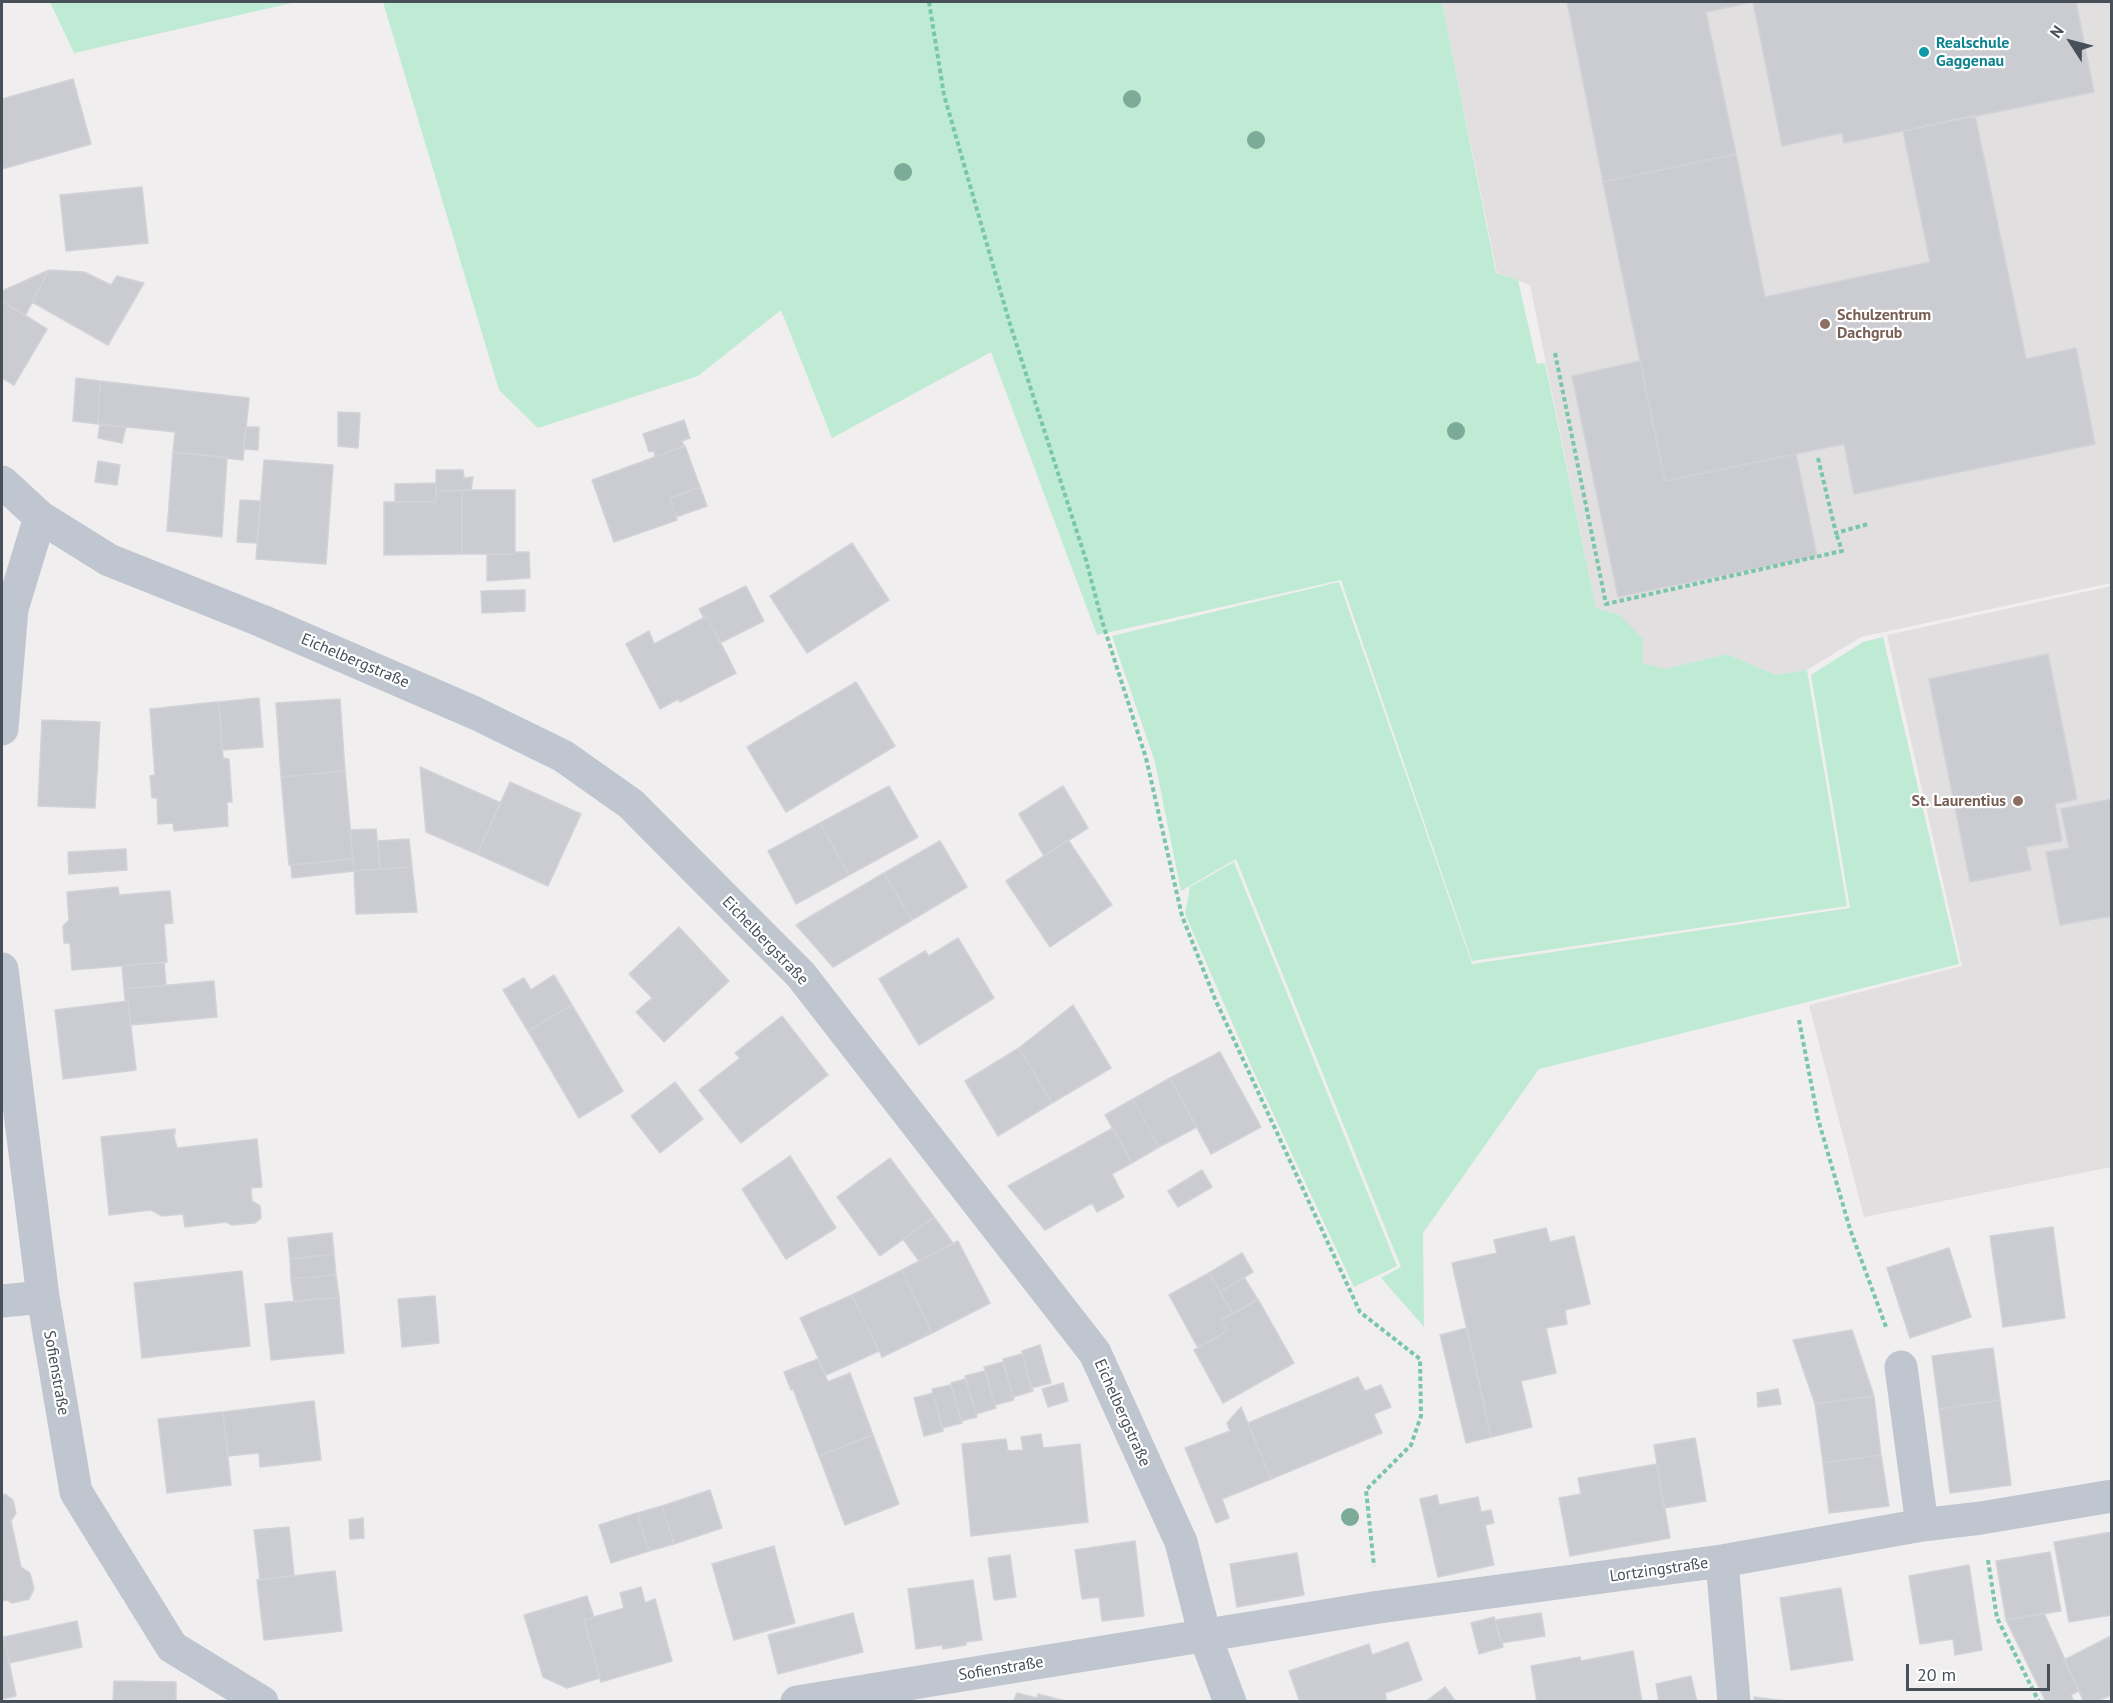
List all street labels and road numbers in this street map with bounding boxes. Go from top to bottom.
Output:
street label: Eichelbergstraße [298,630,412,692]
street label: Eichelbergstraße [718,893,812,989]
street label: Sofienstraße [39,1329,73,1417]
street label: Eichelbergstraße [1090,1356,1154,1470]
street label: Lortzingstraße [1609,1554,1709,1586]
street label: Sofienstraße [957,1653,1045,1685]

